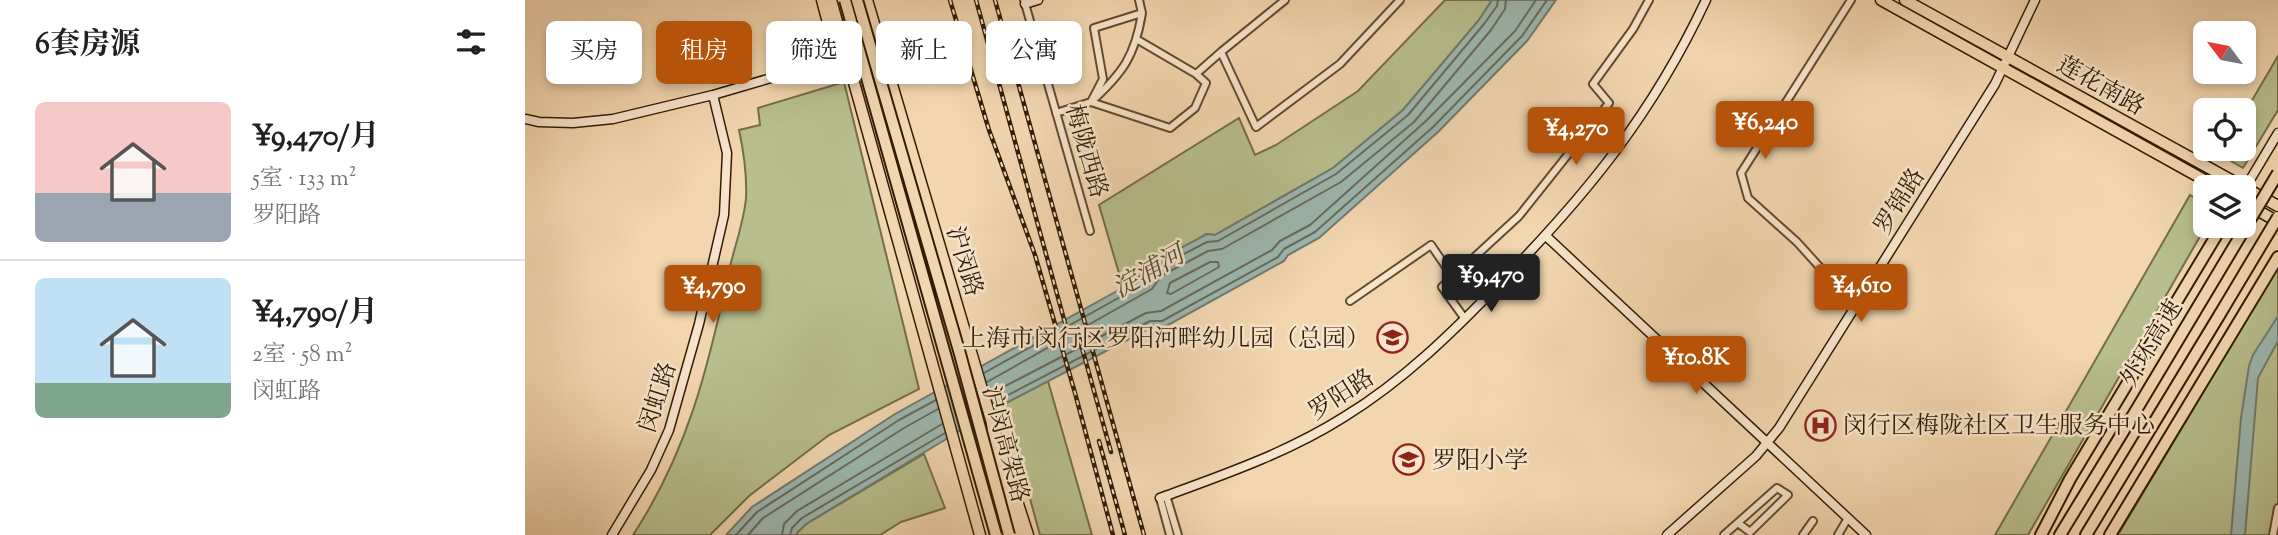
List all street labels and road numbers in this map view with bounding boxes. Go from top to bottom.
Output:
street label: 莲花南路 [2050,49,2150,125]
street label: 梅陇西路 [1056,101,1115,202]
street label: 罗锦路 [1867,163,1934,242]
street label: 沪闵路 [936,222,990,301]
street label: 外环高速 [2113,294,2192,394]
street label: 闵虹路 [632,358,686,437]
street label: 罗阳路 [1303,362,1382,430]
street label: 沪闵高架路 [972,382,1036,507]

